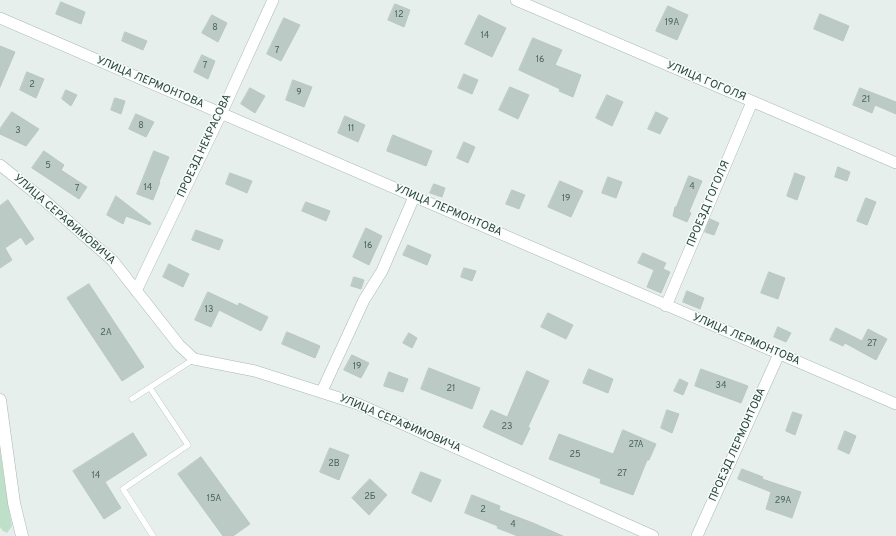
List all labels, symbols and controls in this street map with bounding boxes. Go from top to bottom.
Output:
house number: 12 [395,10,403,20]
house number: 19А [665,18,679,28]
house number: 8 [212,23,218,33]
house number: 14 [481,31,489,41]
house number: 7 [275,46,279,56]
street label: УЛИЦА ЛЕРМОНТОВА [94,54,206,112]
house number: 16 [536,55,544,65]
street label: УЛИЦА ГОГОЛЯ [664,59,748,105]
house number: 7 [203,61,207,71]
house number: 2 [29,80,35,90]
house number: 9 [296,88,302,98]
street label: ПРОЕЗД НЕКРАСОВА [175,92,235,200]
house number: 21 [862,95,870,105]
house number: 8 [138,121,144,131]
house number: 11 [348,124,354,134]
house number: 3 [15,126,21,136]
street label: ПРОЕЗД ГОГОЛЯ [685,159,733,249]
house number: 5 [45,161,51,171]
street label: УЛИЦА СЕРАФИМОВИЧА [10,172,118,268]
street label: УЛИЦА ЛЕРМОНТОВА [392,182,504,240]
house number: 4 [689,182,695,192]
house number: 14 [144,183,152,193]
house number: 7 [75,184,79,194]
house number: 19 [562,194,570,204]
house number: 16 [364,241,372,251]
house number: 13 [205,305,213,315]
street label: УЛИЦА ЛЕРМОНТОВА [690,311,802,369]
house number: 2А [100,328,112,338]
house number: 27 [867,339,877,349]
house number: 19 [353,362,361,372]
house number: 34 [715,381,727,391]
house number: 21 [447,384,455,394]
street label: ПРОЕЗД ЛЕРМОНТОВА [707,386,769,504]
street label: УЛИЦА СЕРАФИМОВИЧА [337,392,463,456]
house number: 23 [502,422,512,432]
house number: 27А [628,440,644,450]
house number: 25 [569,450,581,460]
house number: 2В [328,459,340,469]
house number: 27 [617,469,627,479]
house number: 14 [92,471,100,481]
house number: 2Б [364,492,376,502]
house number: 15А [207,494,221,504]
house number: 29А [775,496,791,506]
house number: 2 [480,505,486,515]
house number: 4 [510,520,516,530]

